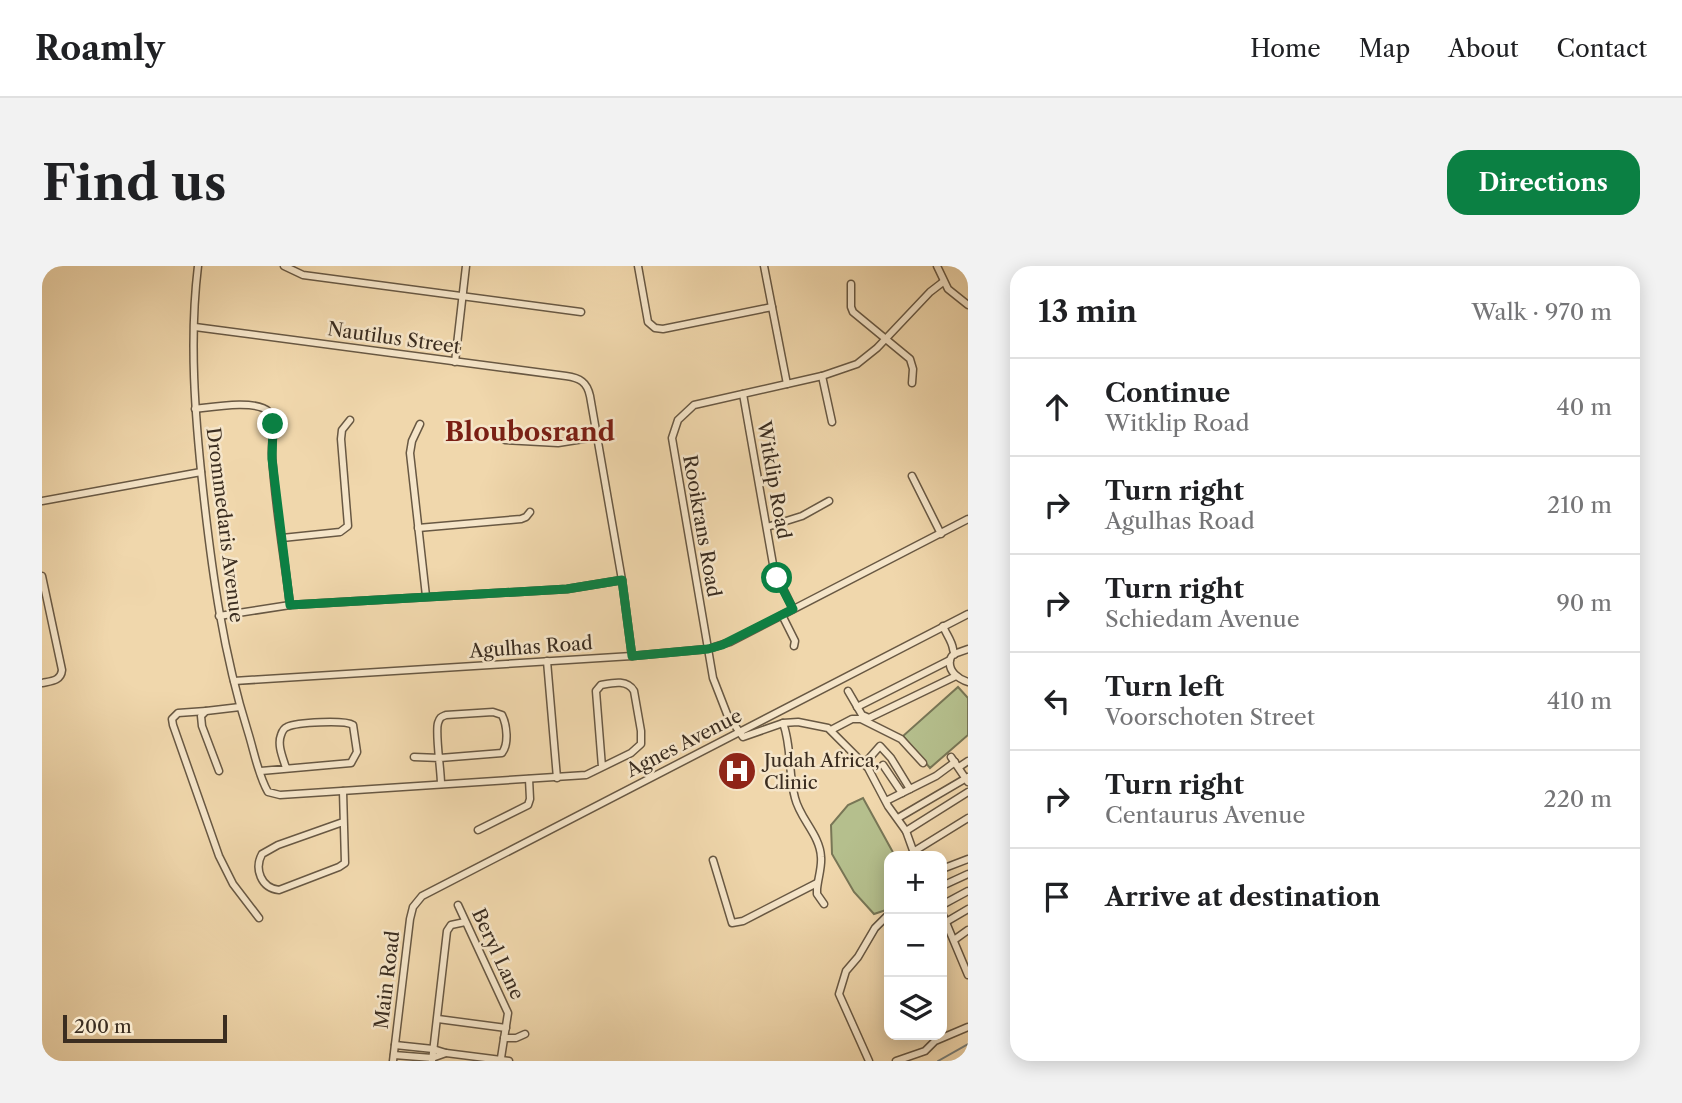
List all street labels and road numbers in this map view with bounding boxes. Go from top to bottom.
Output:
street label: Nautilus Street [326,317,462,359]
street label: Witklip Road [752,418,796,541]
street label: Drommedaris Avenue [202,426,248,624]
street label: Rooikrans Road [678,453,726,599]
street label: Agulhas Road [468,631,594,663]
street label: Agnes Avenue [621,704,746,782]
street label: Beryl Lane [467,905,529,1003]
street label: Main Road [370,929,404,1030]

